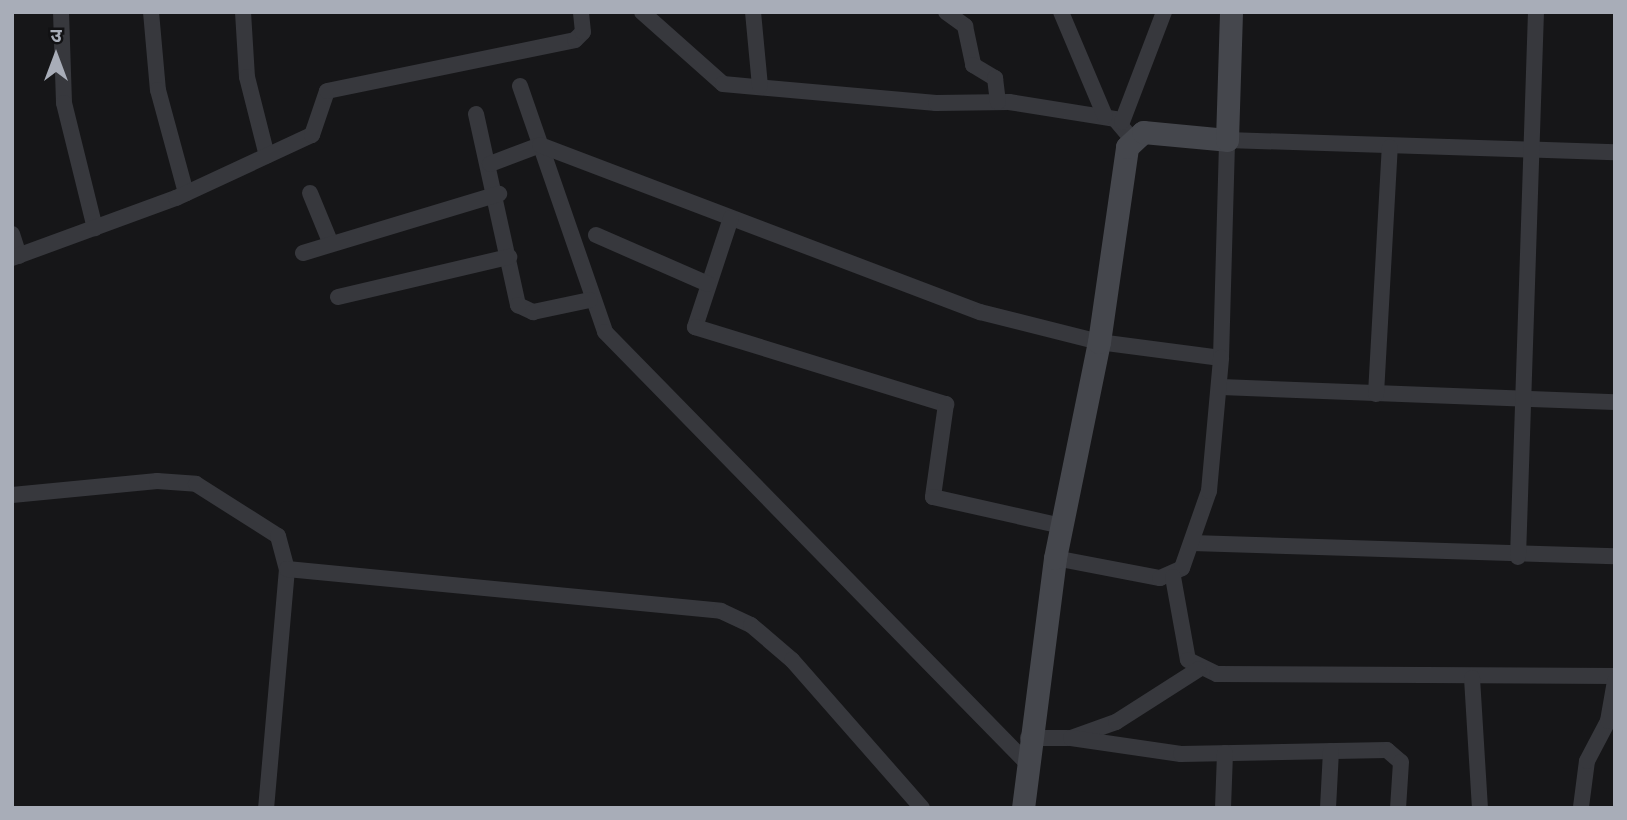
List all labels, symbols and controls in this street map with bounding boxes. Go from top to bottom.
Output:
north arrow [21,21,91,91]
text: उ [50,23,62,46]

